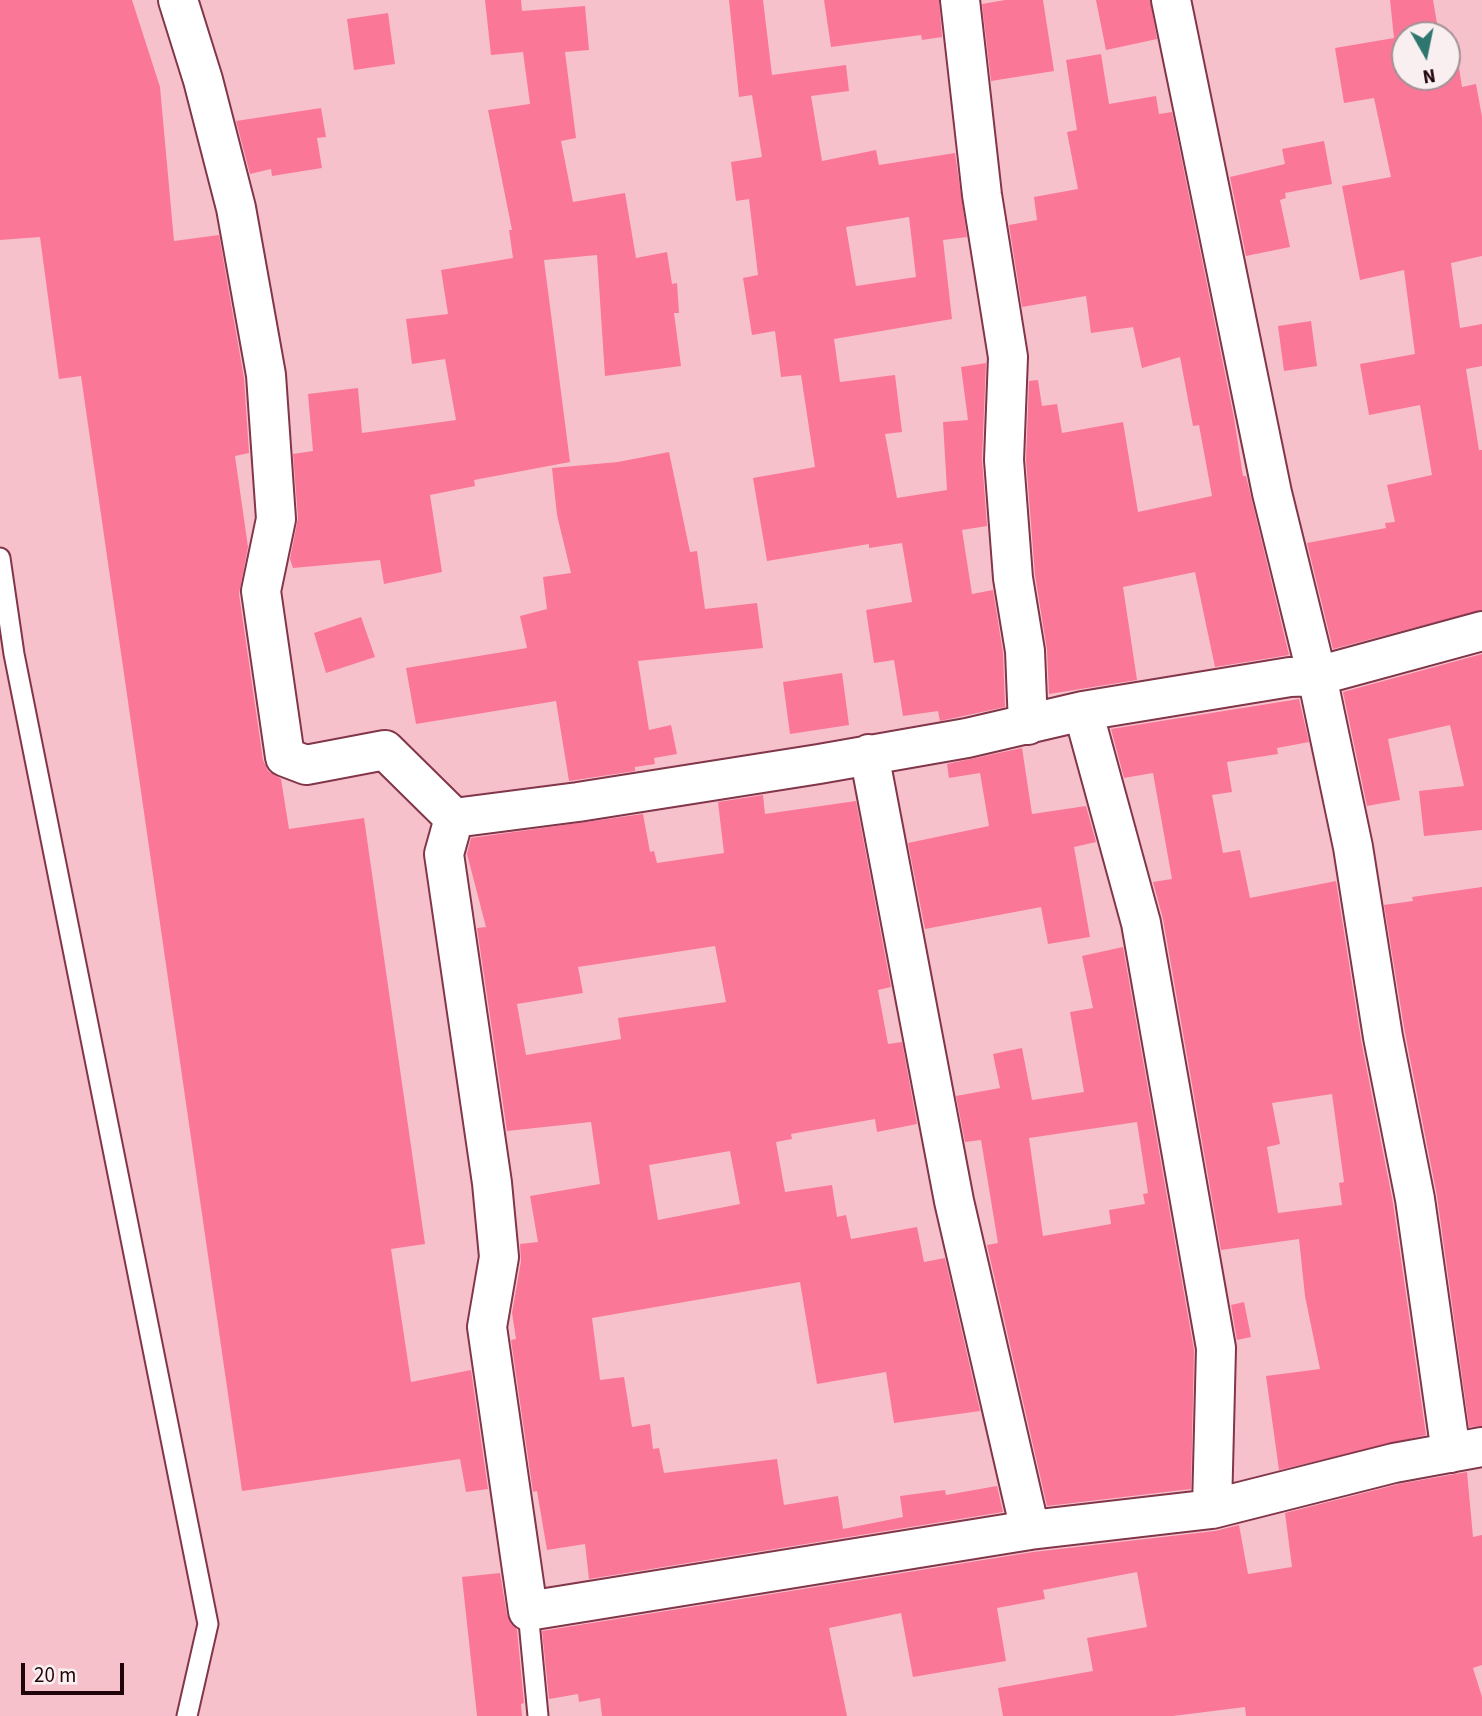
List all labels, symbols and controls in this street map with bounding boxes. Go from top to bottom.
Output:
north arrow [1391,21,1461,91]
text: N [1421,61,1437,90]
scale bar [24,1650,128,1694]
text: 20 m [34,1660,76,1690]

